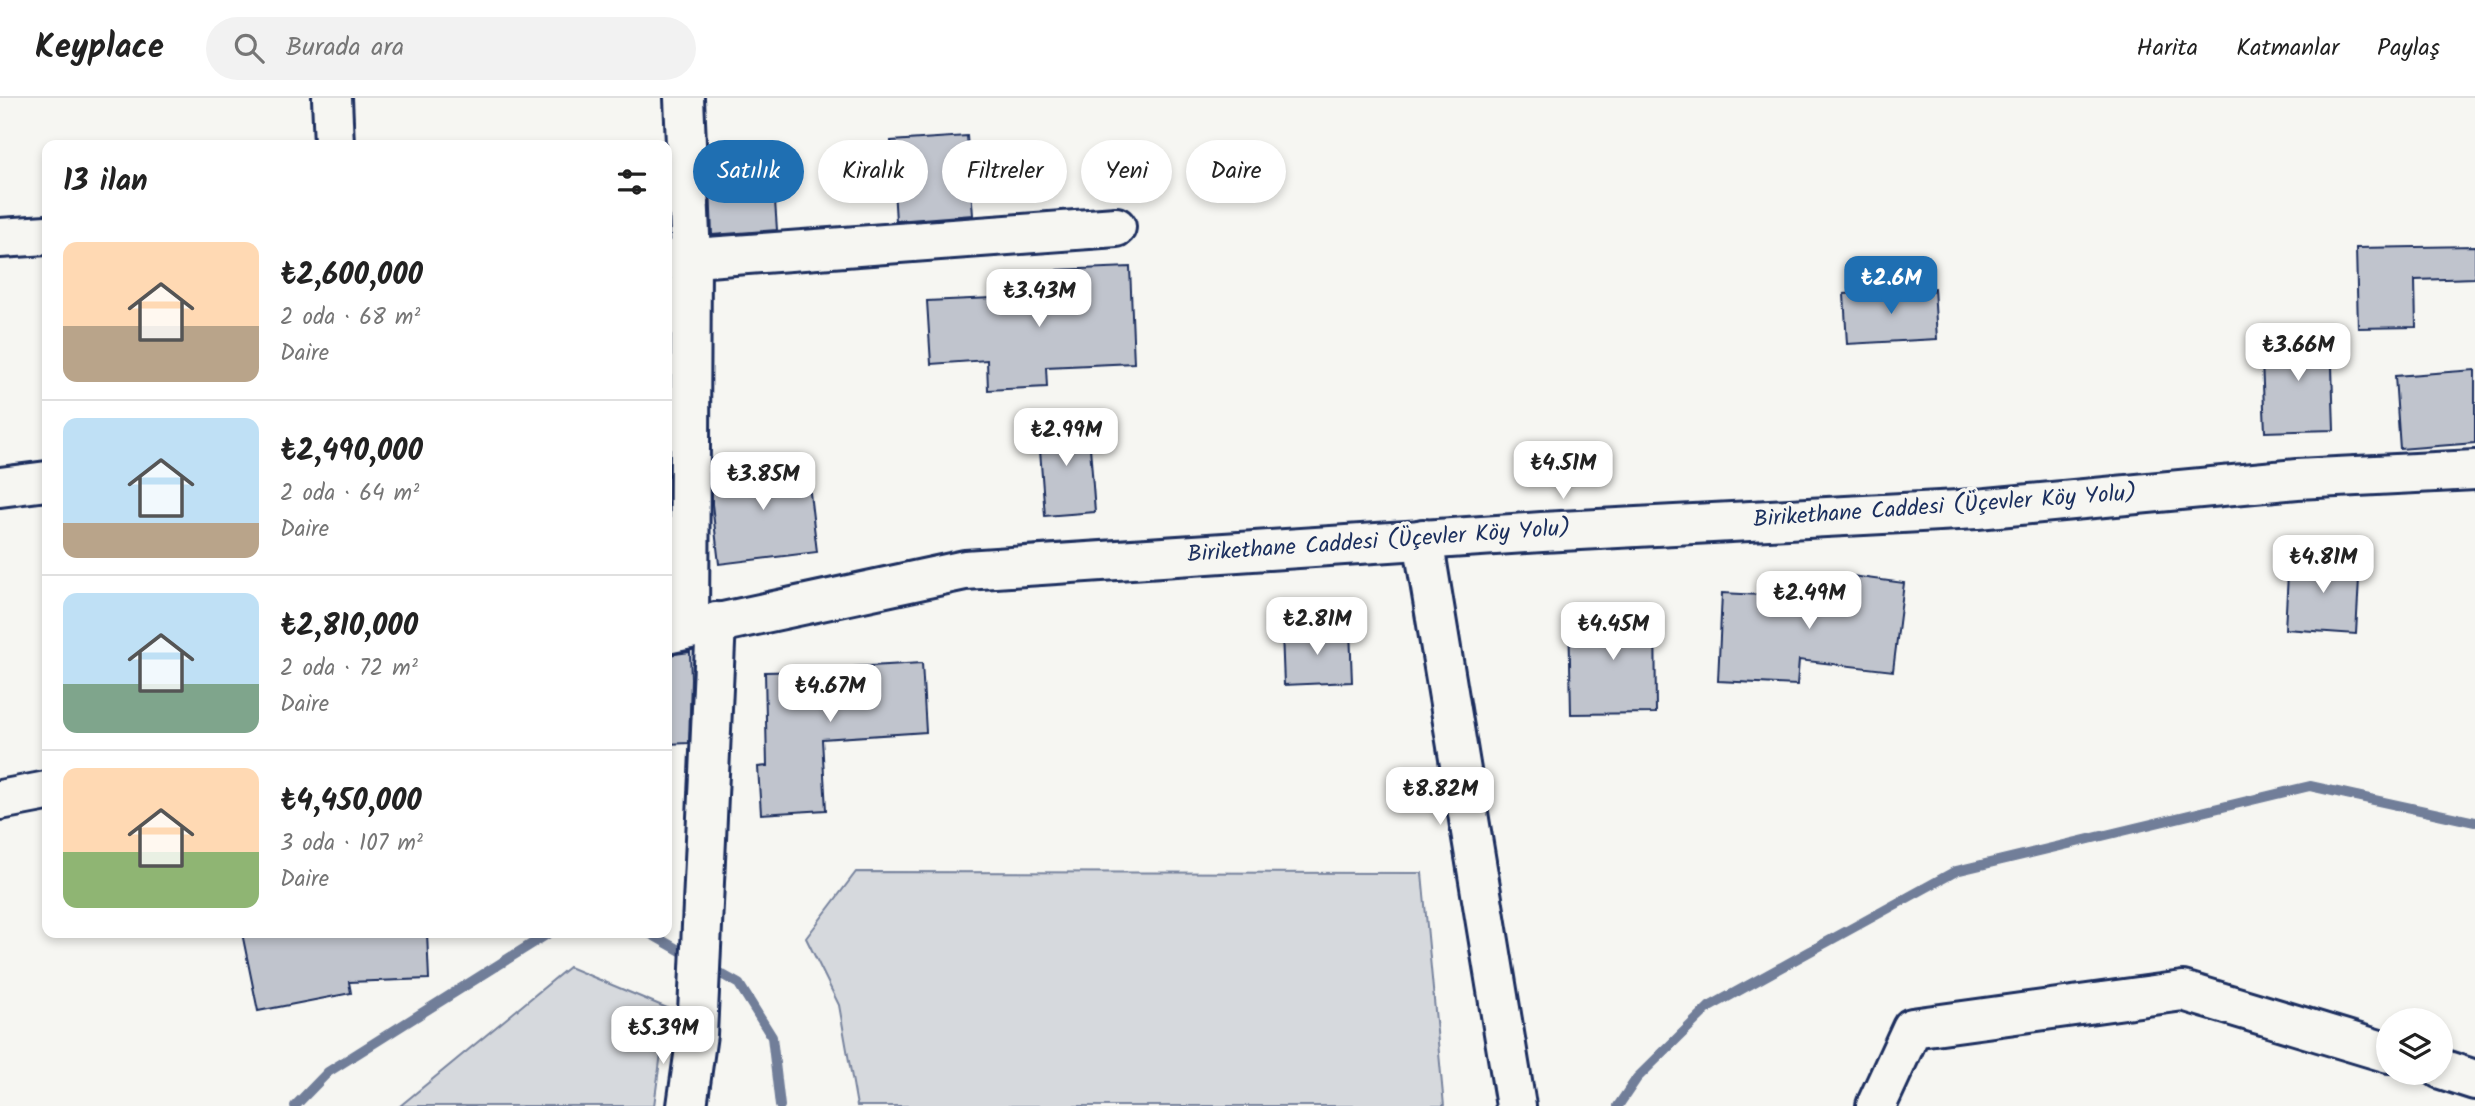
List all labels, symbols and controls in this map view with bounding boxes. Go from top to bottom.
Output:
search box [206,17,696,80]
text: Keyplace [35,22,164,75]
text: Burada ara [286,27,404,69]
icon: search [230,29,268,67]
text: Harita [2137,29,2198,68]
text: Katmanlar [2236,29,2339,68]
text: Paylaş [2377,29,2440,68]
chip: Satılık [693,140,804,203]
chip: Kiralık [818,140,928,203]
chip: Filtreler [942,140,1067,203]
chip: Yeni [1081,140,1172,203]
chip: Daire [1186,140,1286,203]
text: 13 ilan [63,158,148,206]
icon: filters [613,163,651,201]
text: ₺2,600,000 [280,252,423,300]
pin: ₺2.6M [1842,256,1940,316]
text: ₺2.6M [1860,261,1922,297]
icon: home [119,270,203,354]
pin: ₺3.43M [982,270,1096,329]
text: ₺3.43M [1002,274,1076,310]
text: 2 oda · 68 m² [280,300,420,336]
pin: ₺3.66M [2241,324,2355,383]
text: ₺3.66M [2261,328,2335,364]
text: Daire [280,336,329,372]
pin: ₺2.99M [1009,408,1123,468]
text: ₺2.99M [1030,413,1102,449]
text: ₺2,490,000 [280,428,423,476]
pin: ₺4.51M [1506,442,1620,501]
icon: home [119,446,203,530]
text: ₺4.51M [1530,446,1596,482]
pin: ₺3.85M [706,452,820,512]
text: ₺3.85M [726,457,800,493]
text: 2 oda · 64 m² [280,476,419,512]
street label: Birikethane Caddesi (Üçevler Köy Yolu) [1752,476,2138,538]
street label: Birikethane Caddesi (Üçevler Köy Yolu) [1186,511,1572,573]
text: Daire [280,512,329,548]
pin: ₺4.81M [2266,536,2380,595]
text: ₺4.81M [2289,540,2357,576]
pin: ₺2.49M [1752,572,1866,631]
text: ₺2.49M [1772,576,1846,612]
pin: ₺2.81M [1260,598,1374,657]
text: ₺2.81M [1282,602,1352,638]
pin: ₺4.45M [1556,602,1670,662]
text: ₺2,810,000 [280,603,418,651]
text: ₺4.45M [1577,607,1649,643]
icon: home [119,621,203,705]
text: 2 oda · 72 m² [280,651,418,687]
pin: ₺4.67M [773,664,887,724]
text: ₺4.67M [794,669,866,705]
text: Daire [280,687,329,723]
pin: ₺8.82M [1383,768,1497,827]
text: ₺8.82M [1402,772,1478,808]
text: ₺4,450,000 [280,778,422,826]
icon: home [119,796,203,880]
text: 3 oda · 107 m² [280,826,423,862]
text: Daire [280,862,329,898]
pin: ₺5.39M [606,1006,720,1066]
map controls [2376,1008,2453,1085]
button: layers [2376,1008,2453,1085]
text: ₺5.39M [627,1011,699,1047]

